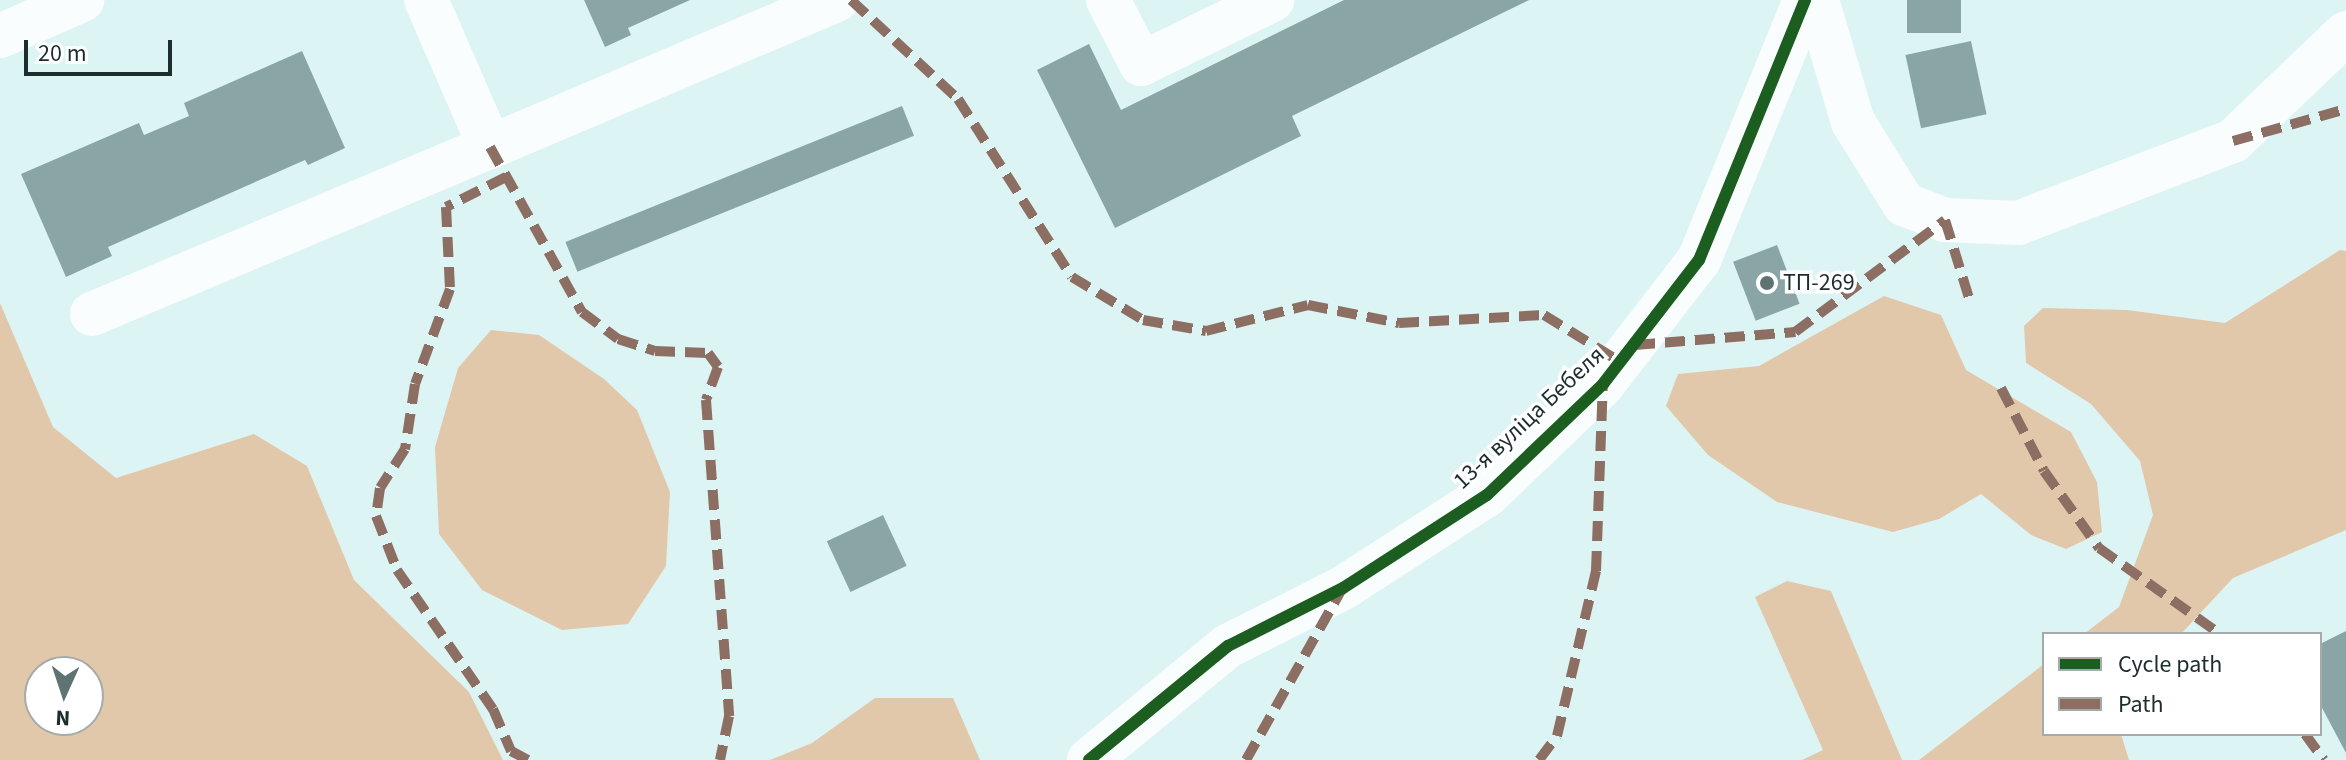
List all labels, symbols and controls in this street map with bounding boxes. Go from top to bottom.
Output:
scale bar [28,24,176,74]
text: 20 m [38,36,87,71]
place label: ТП-269 [1783,269,1855,297]
marker: ТП-269 [1758,274,1776,292]
street label: 13-я вуліца Бебеля [1447,341,1611,495]
legend [2042,632,2322,736]
text: Cycle path [2118,647,2222,682]
north arrow [24,656,104,736]
text: Path [2118,687,2164,722]
text: N [55,702,71,734]

